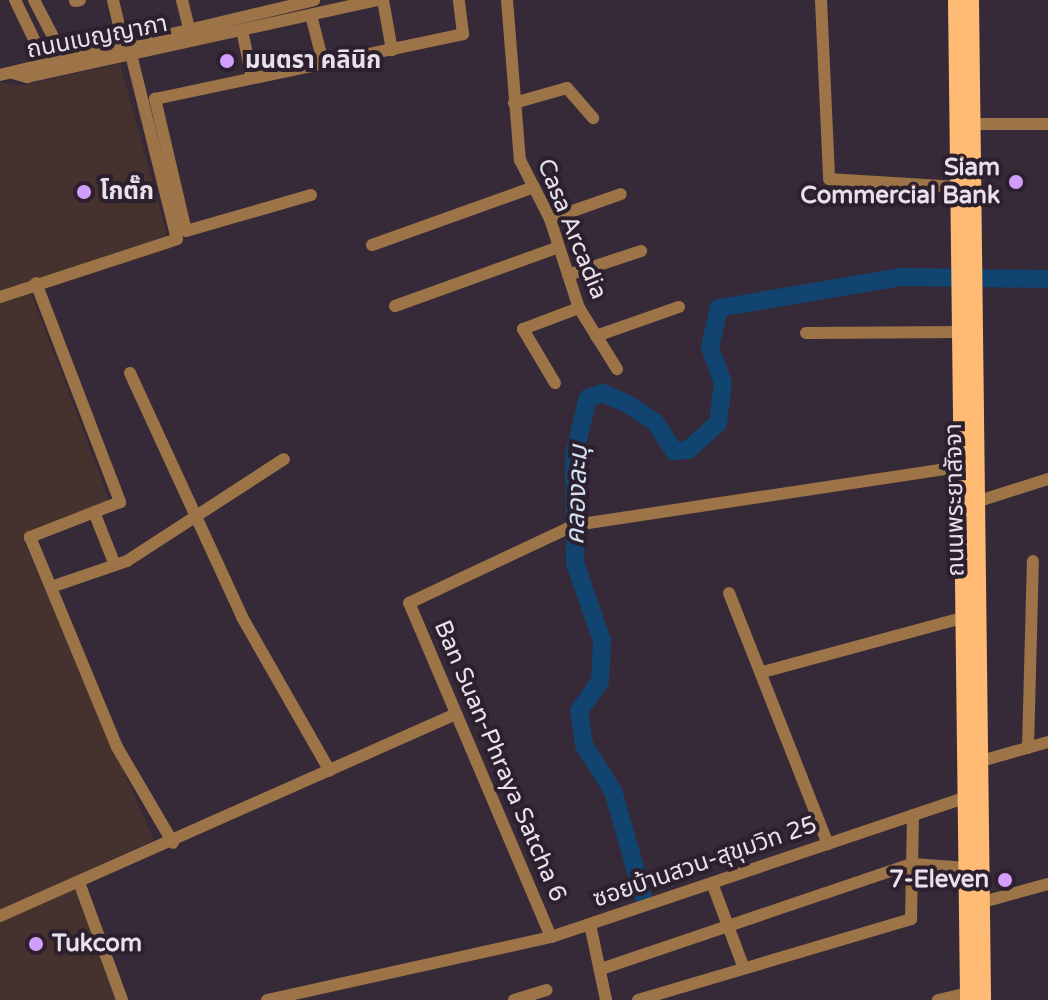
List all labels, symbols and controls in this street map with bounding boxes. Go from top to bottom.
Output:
street label: ถนนเบญญาภา [24,9,170,65]
place label: มนตรา คลินิก [245,47,381,75]
marker: มนตรา คลินิก [216,50,238,72]
place label: Siam Commercial Bank [800,154,1000,210]
street label: Casa Arcadia [531,155,613,303]
marker: Siam Commercial Bank [1007,173,1025,191]
place label: โกตั๊ก [100,178,154,206]
marker: โกตั๊ก [75,183,93,201]
street label: ถนนพระยาสัจจา [939,423,971,577]
water label: คลองละมุ [560,445,594,545]
street label: Ban Suan-Phraya Satcha 6 [428,616,572,906]
street label: ซอยบ้านสวน-สุขุมวิท 25 [589,810,821,914]
place label: 7-Eleven [889,866,989,894]
marker: 7-Eleven [996,871,1014,889]
place label: Tukcom [52,930,142,958]
marker: Tukcom [27,935,45,953]

